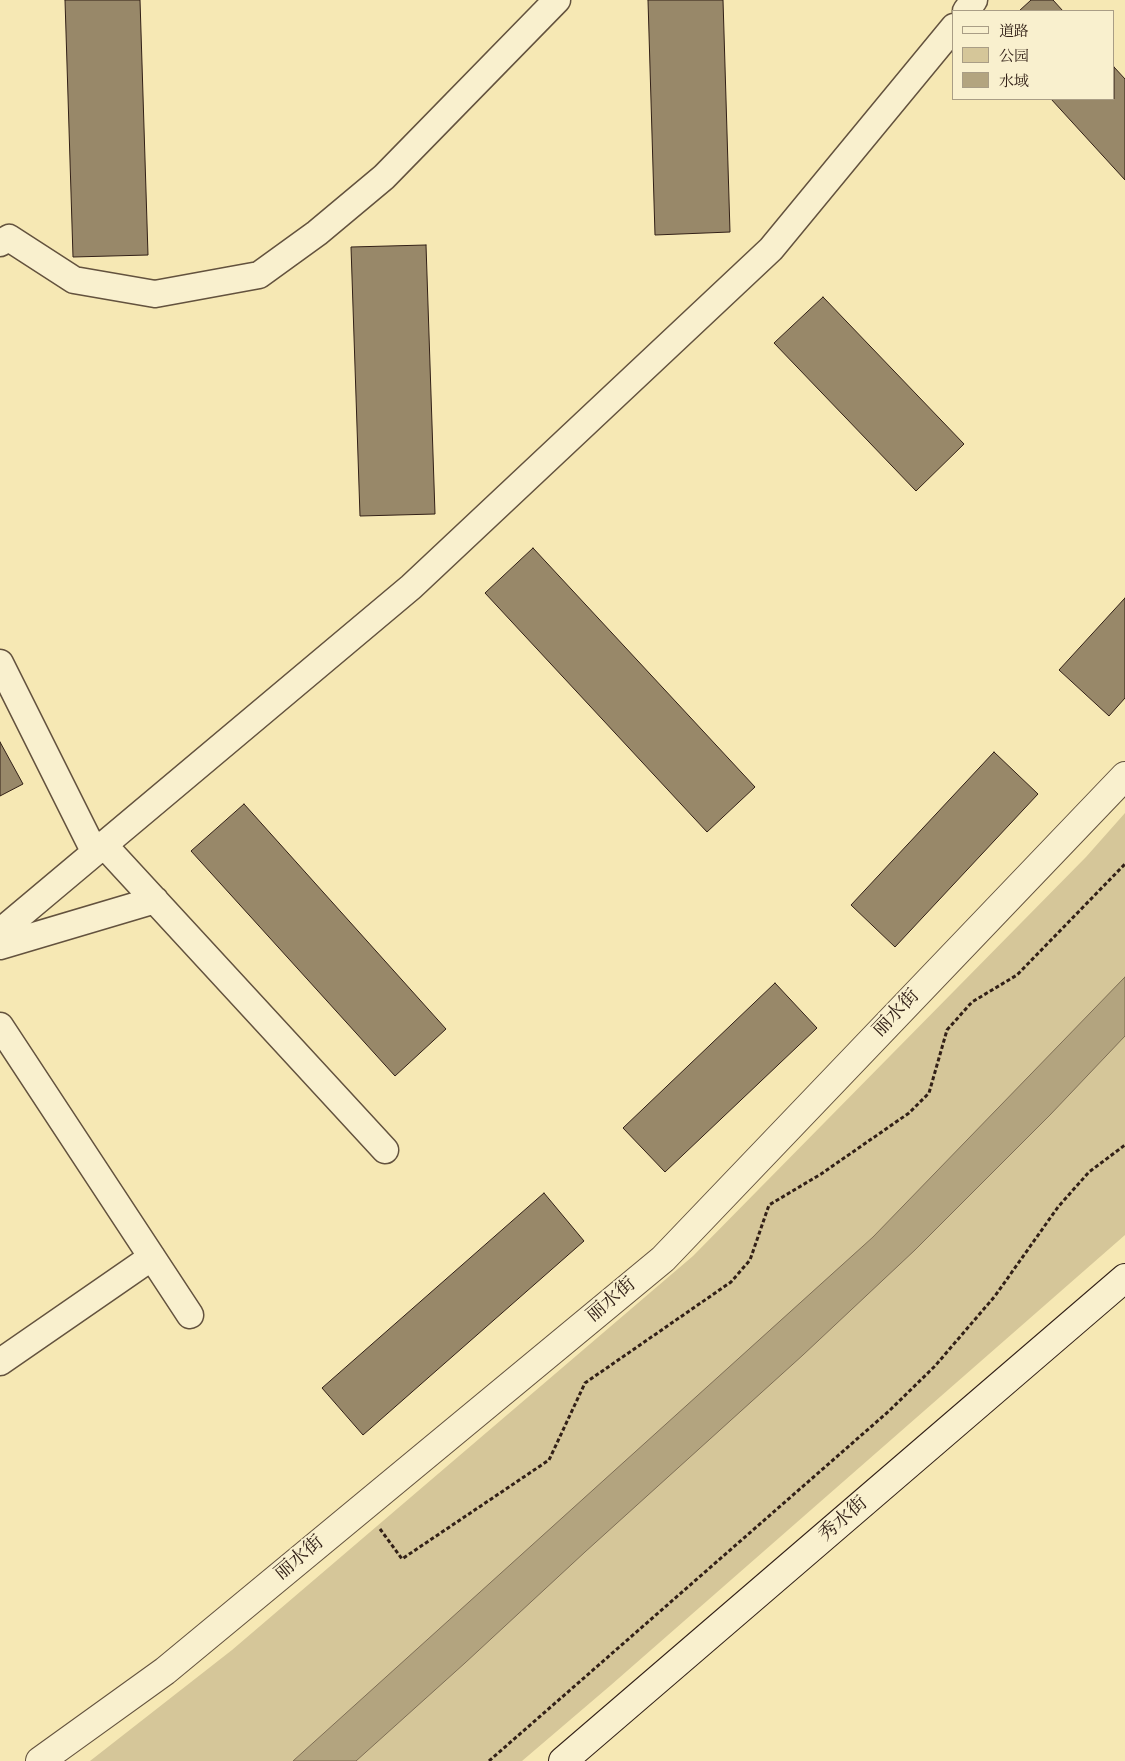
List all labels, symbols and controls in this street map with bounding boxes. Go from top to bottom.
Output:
legend [952,10,1115,100]
text: 道路 [999,22,1029,41]
text: 公园 [999,47,1029,66]
text: 水域 [999,72,1029,91]
street label: 丽水街 [869,986,925,1042]
street label: 丽水街 [583,1274,641,1328]
street label: 秀水街 [815,1493,873,1547]
street label: 丽水街 [271,1532,329,1586]

